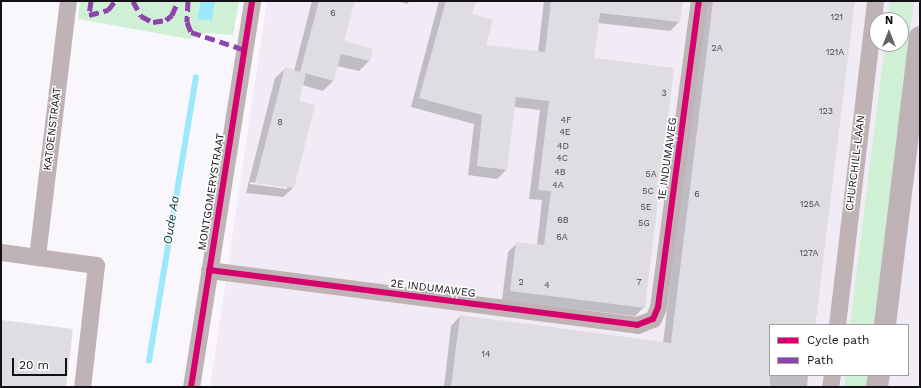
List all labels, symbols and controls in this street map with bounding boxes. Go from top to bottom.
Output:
house number: 6 [330,8,336,18]
house number: 121 [831,12,843,22]
north arrow [869,12,909,52]
text: N [885,14,893,27]
house number: 2A [711,43,723,53]
house number: 121A [826,47,844,57]
street label: KATOENSTRAAT [41,86,65,172]
house number: 3 [661,88,667,98]
house number: 123 [819,106,833,116]
street label: CHURCHILL-LAAN [844,114,868,212]
house number: 4F [561,115,571,125]
house number: 8 [277,117,283,127]
street label: 1E INDUMAWEG [656,117,680,201]
house number: 4E [559,127,571,137]
street label: MONTGOMERYSTRAAT [196,132,228,252]
house number: 4D [557,141,569,151]
house number: 4C [556,153,568,163]
house number: 4B [554,167,566,177]
house number: 5A [645,169,657,179]
house number: 4A [552,180,564,190]
house number: 5C [642,186,654,196]
house number: 6 [694,189,700,199]
water label: Oude Aa [161,194,183,246]
house number: 125A [800,199,820,209]
house number: 5E [641,202,651,212]
house number: 6B [557,215,569,225]
house number: 5G [638,218,650,228]
house number: 6A [556,232,568,242]
house number: 127A [799,248,819,258]
street label: 2E INDUMAWEG [390,277,476,301]
house number: 2 [518,277,524,287]
house number: 7 [636,277,642,287]
house number: 4 [544,280,550,290]
legend [769,324,909,376]
text: Cycle path [807,333,869,347]
house number: 14 [481,349,491,359]
scale bar [14,350,69,376]
text: Path [807,353,833,367]
text: 20 m [19,358,49,372]

